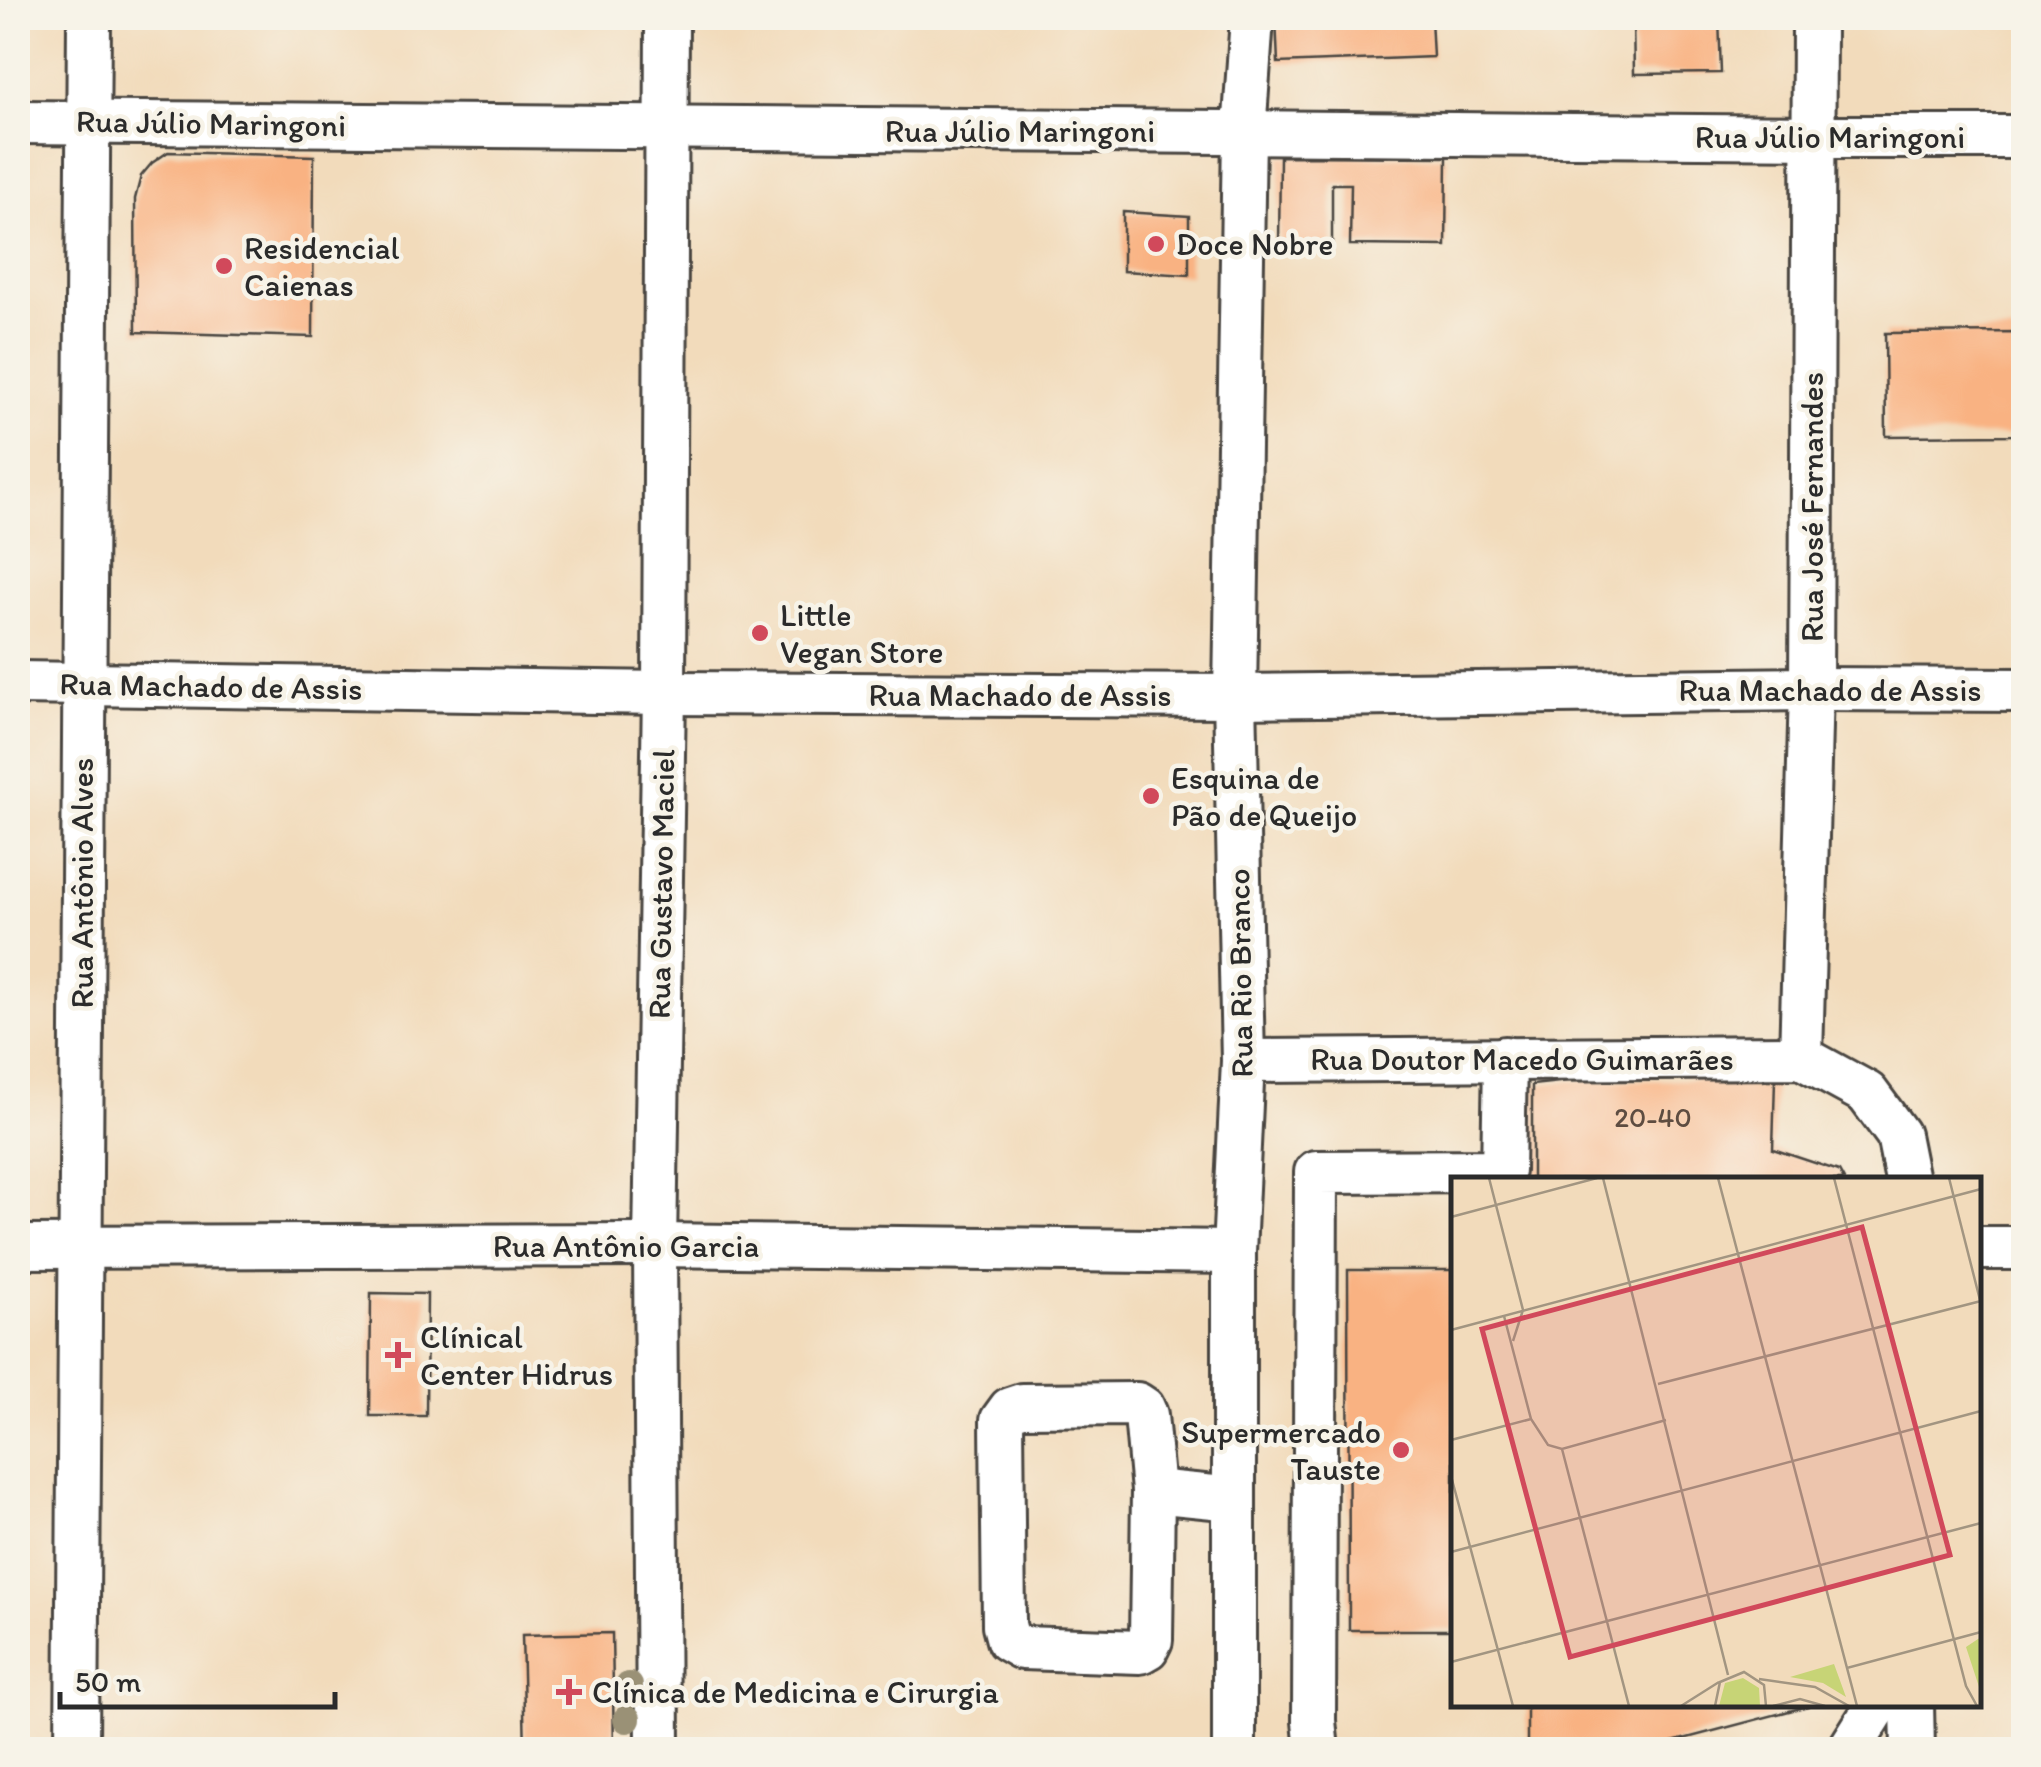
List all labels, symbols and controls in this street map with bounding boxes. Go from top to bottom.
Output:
street label: Rua Júlio Maringoni [76,102,346,144]
street label: Rua Júlio Maringoni [885,112,1155,150]
street label: Rua Júlio Maringoni [1695,118,1965,156]
place label: Doce Nobre [1176,225,1333,263]
place label: Residencial Caienas [244,229,400,304]
marker: Doce Nobre [1145,233,1167,255]
marker: Residencial Caienas [213,255,235,277]
street label: Rua José Fernandes [1793,372,1831,642]
place label: Little Vegan Store [780,596,943,671]
marker: Little Vegan Store [749,622,771,644]
street label: Rua Machado de Assis [59,664,363,708]
street label: Rua Machado de Assis [1678,671,1982,709]
street label: Rua Machado de Assis [868,676,1172,714]
street label: Rua Gustavo Maciel [640,749,682,1019]
street label: Rua Antônio Alves [63,758,101,1008]
place label: Esquina de Pão de Queijo [1171,759,1357,834]
marker: Esquina de Pão de Queijo [1140,785,1162,807]
street label: Rua Rio Branco [1219,868,1261,1078]
street label: Rua Doutor Macedo Guimarães [1310,1040,1734,1078]
house number: 20-40 [1614,1100,1692,1134]
inset map [1451,1177,1981,1707]
street label: Rua Antônio Garcia [493,1227,760,1265]
place label: Clínical Center Hidrus [420,1318,613,1393]
marker: Clínical Center Hidrus [385,1342,411,1368]
place label: Supermercado Tauste [1181,1413,1381,1488]
marker: Supermercado Tauste [1390,1439,1412,1461]
scale bar [60,1647,335,1709]
text: 50 m [75,1663,141,1700]
place label: Clínica de Medicina e Cirurgia [592,1673,999,1711]
marker: Clínica de Medicina e Cirurgia [556,1679,582,1705]

